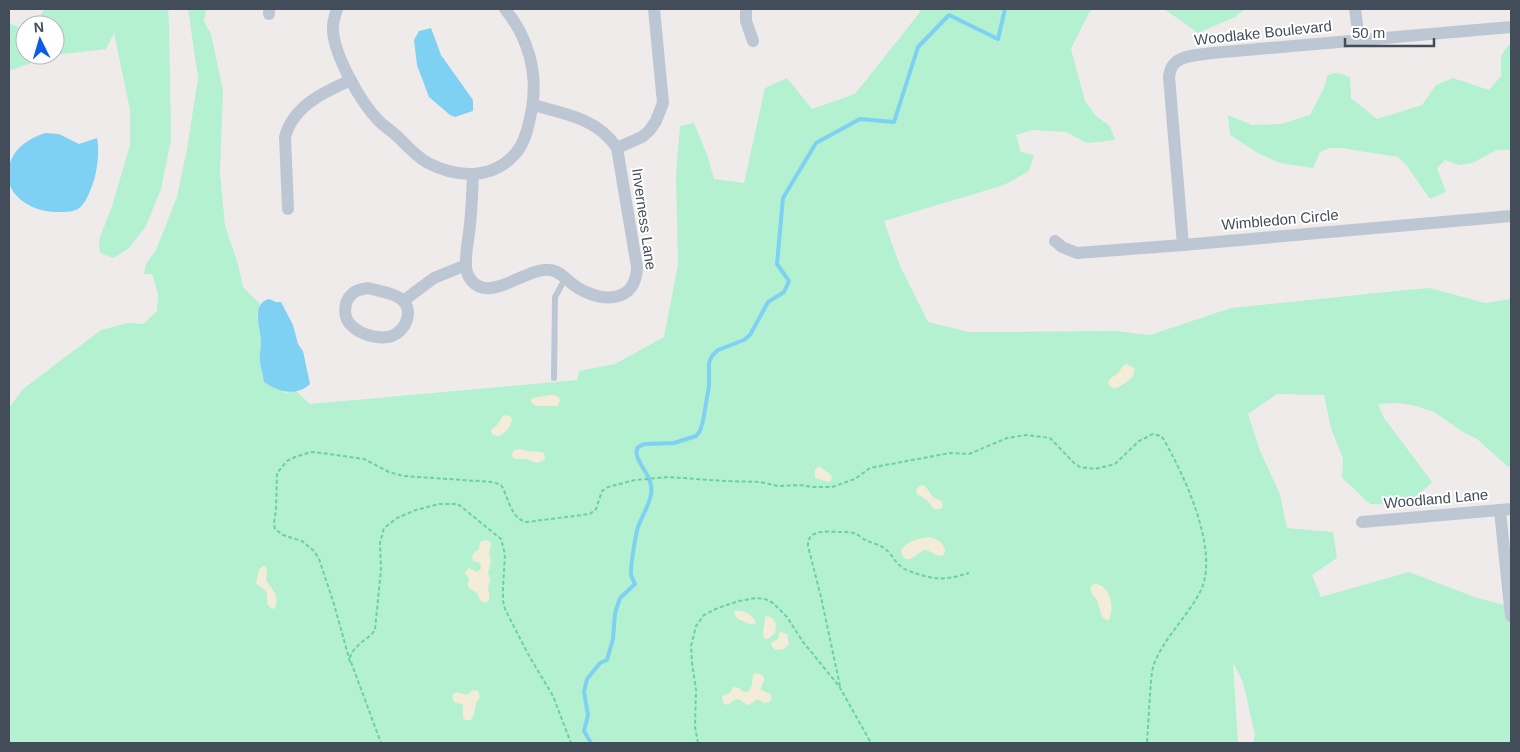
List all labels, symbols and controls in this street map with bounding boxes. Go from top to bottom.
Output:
north arrow [15,15,65,65]
scale bar [1345,15,1434,47]
street label: Woodlake Boulevard [1193,17,1333,48]
text: N [33,19,45,35]
text: 50 m [1352,24,1385,41]
street label: Inverness Lane [629,167,660,271]
street label: Wimbledon Circle [1221,206,1339,233]
street label: Woodland Lane [1383,485,1489,512]

